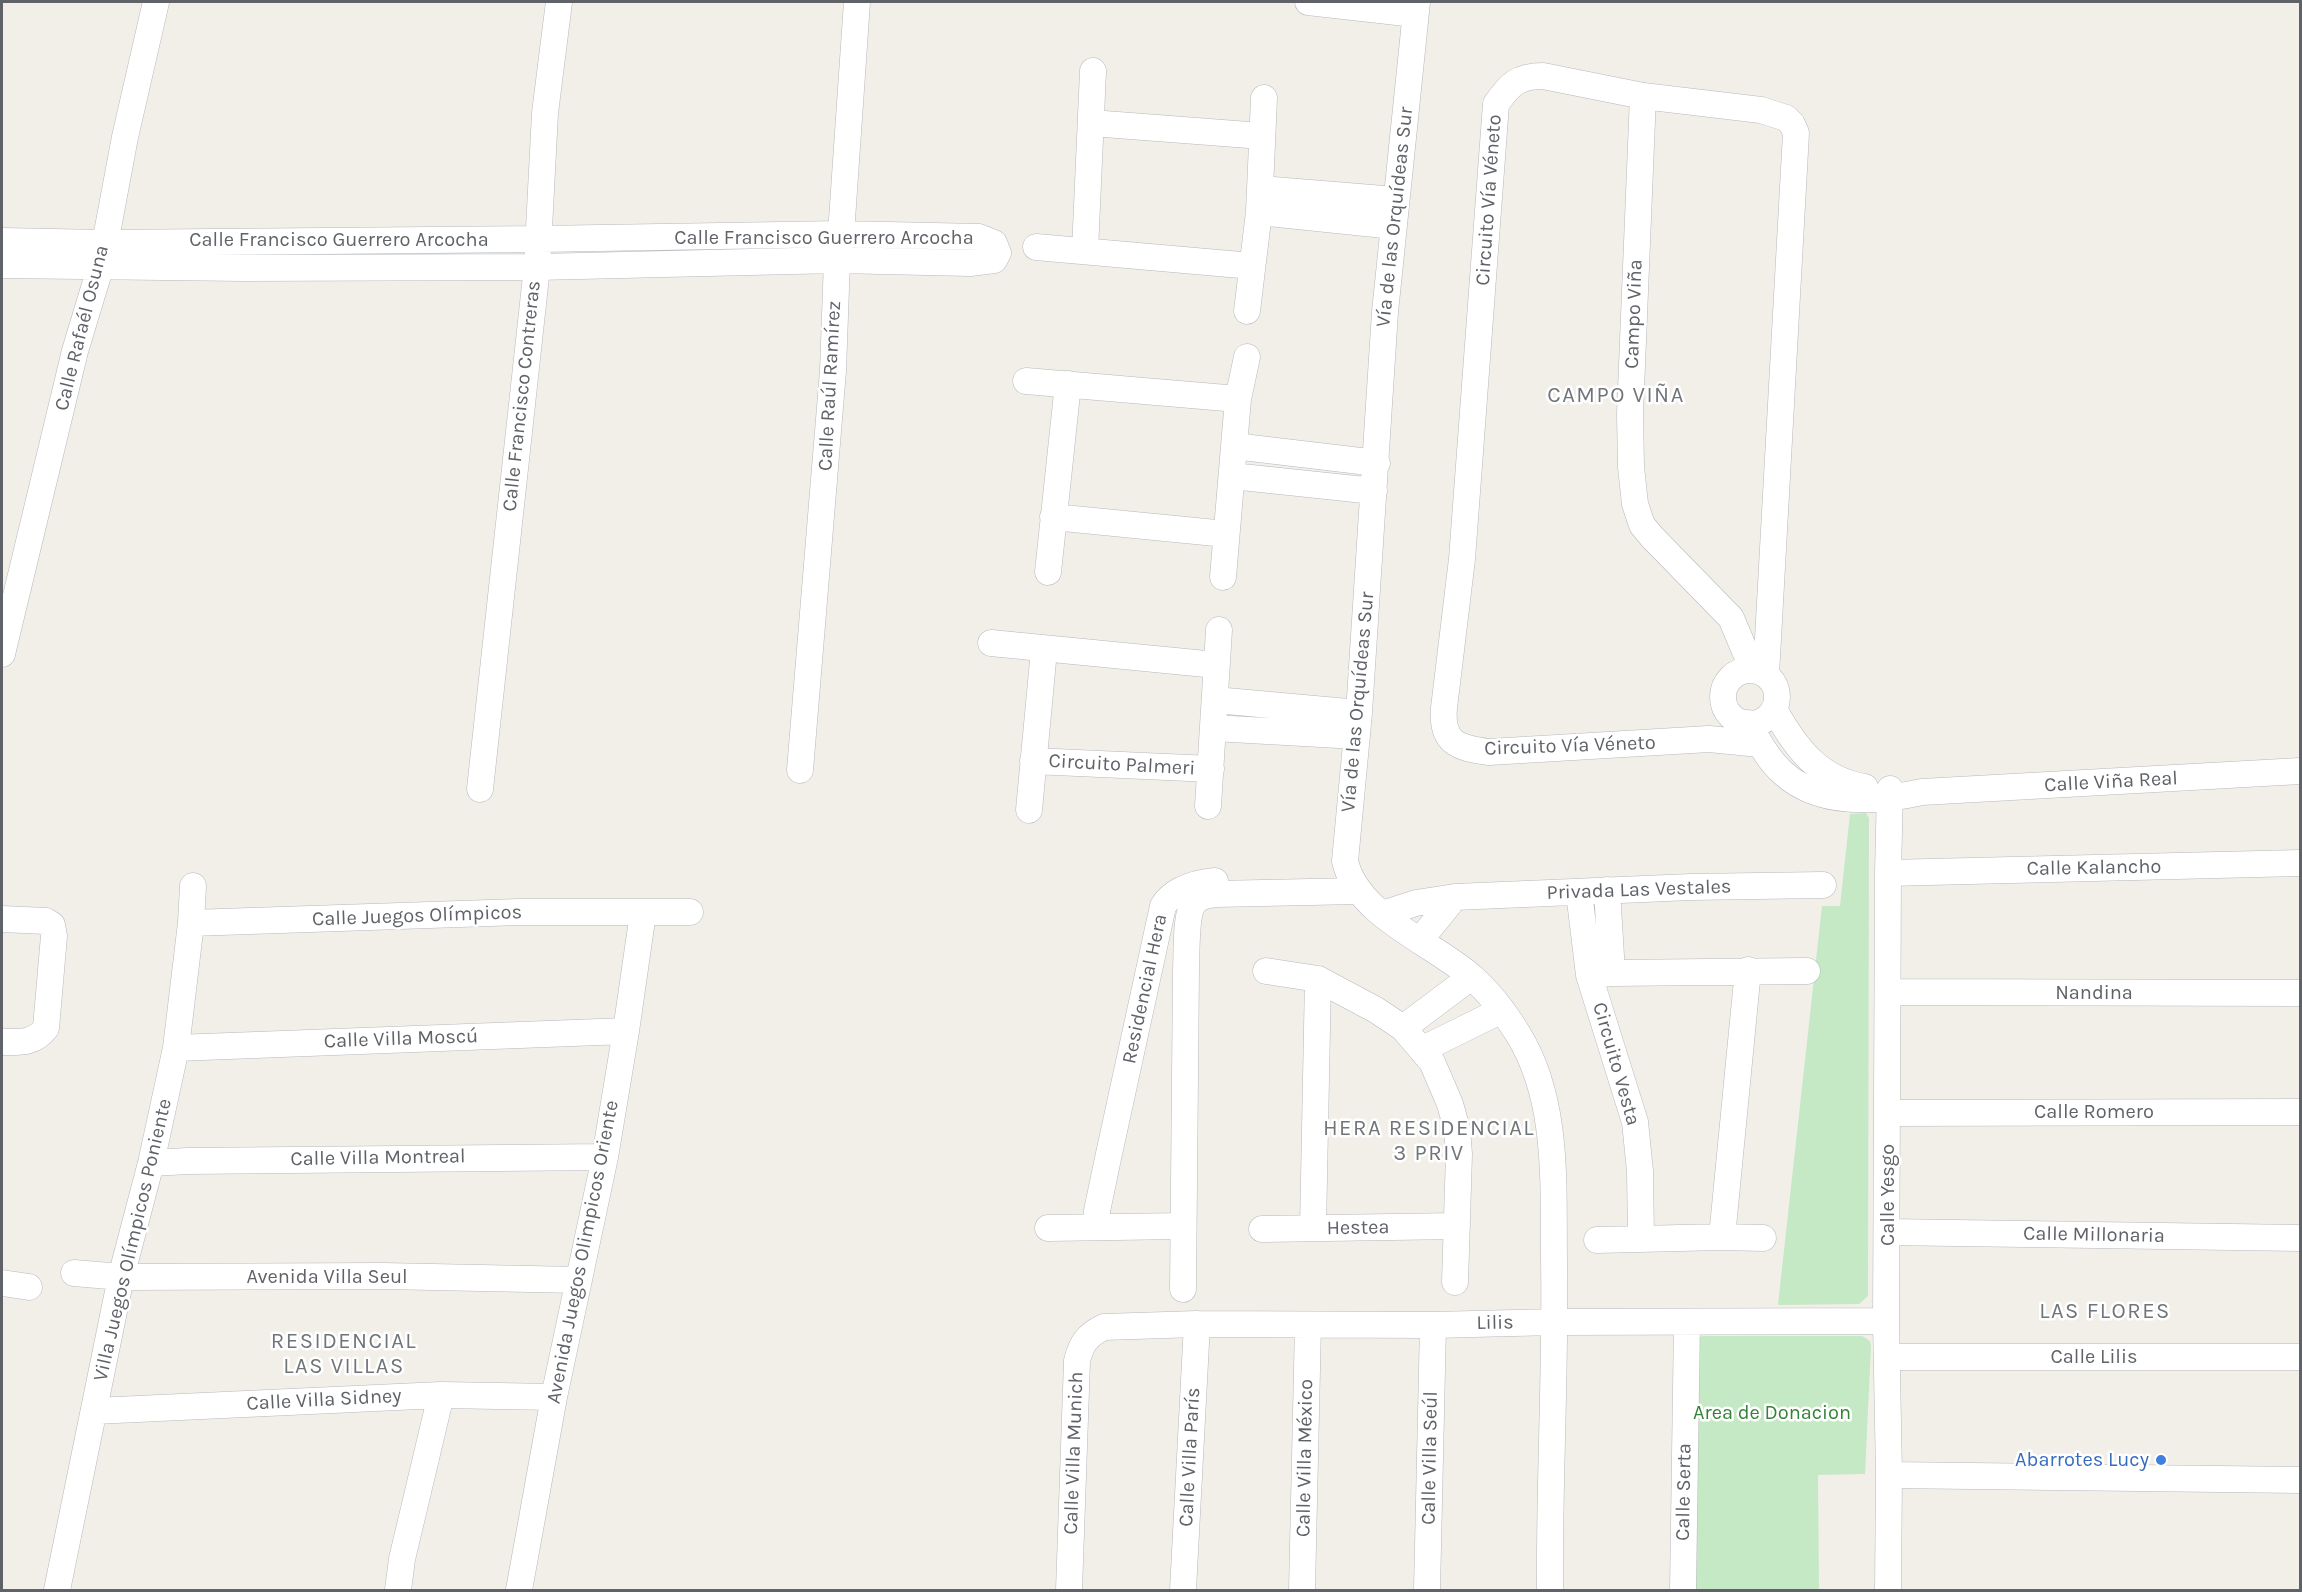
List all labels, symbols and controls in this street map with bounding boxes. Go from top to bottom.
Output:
street label: Vía de las Orquídeas Sur [1371,106,1419,328]
street label: Circuito Vía Véneto [1471,114,1507,286]
street label: Calle Francisco Guerrero Arcocha [674,226,974,250]
street label: Calle Francisco Guerrero Arcocha [189,228,489,252]
street label: Calle Rafaél Osuna [50,243,114,413]
street label: Campo Viña [1620,259,1648,369]
street label: Calle Francisco Contreras [498,279,546,513]
street label: Calle Raúl Ramírez [814,300,846,472]
district label: CAMPO VIÑA [1547,383,1685,409]
street label: Vía de las Orquídeas Sur [1336,591,1380,813]
street label: Circuito Vía Véneto [1484,731,1656,761]
street label: Circuito Palmeri [1048,749,1196,781]
street label: Calle Viña Real [2044,767,2178,797]
street label: Calle Kalancho [2026,855,2162,881]
street label: Privada Las Vestales [1546,875,1732,905]
street label: Calle Juegos Olímpicos [312,900,522,932]
street label: Residencial Hera [1117,912,1173,1066]
street label: Nandina [2055,981,2133,1005]
street label: Circuito Vesta [1587,1000,1645,1128]
street label: Calle Villa Moscú [323,1024,479,1054]
street label: Villa Juegos Olímpicos Poniente [89,1096,177,1384]
street label: Avenida Juegos Olimpicos Oriente [542,1098,624,1406]
street label: Calle Romero [2034,1100,2154,1124]
district label: HERA RESIDENCIAL 3 PRIV [1323,1116,1535,1168]
street label: Calle Villa Montreal [290,1144,466,1172]
street label: Calle Yesgo [1876,1144,1900,1246]
street label: Hestea [1326,1215,1390,1241]
street label: Calle Millonaria [2023,1222,2165,1248]
street label: Avenida Villa Seul [246,1265,408,1289]
district label: LAS FLORES [2039,1299,2171,1325]
street label: Lilis [1476,1311,1514,1335]
district label: RESIDENCIAL LAS VILLAS [271,1329,417,1380]
street label: Calle Lilis [2051,1345,2137,1369]
street label: Calle Villa Munich [1059,1371,1089,1535]
street label: Calle Villa México [1292,1379,1318,1537]
street label: Calle Villa Sidney [246,1384,402,1416]
street label: Calle Villa París [1174,1387,1206,1527]
street label: Calle Villa Seúl [1417,1391,1443,1525]
park label: Area de Donacion [1693,1401,1851,1425]
street label: Calle Serta [1671,1443,1697,1541]
place label: Abarrotes Lucy [2015,1448,2149,1472]
marker: Abarrotes Lucy [2154,1453,2168,1467]

